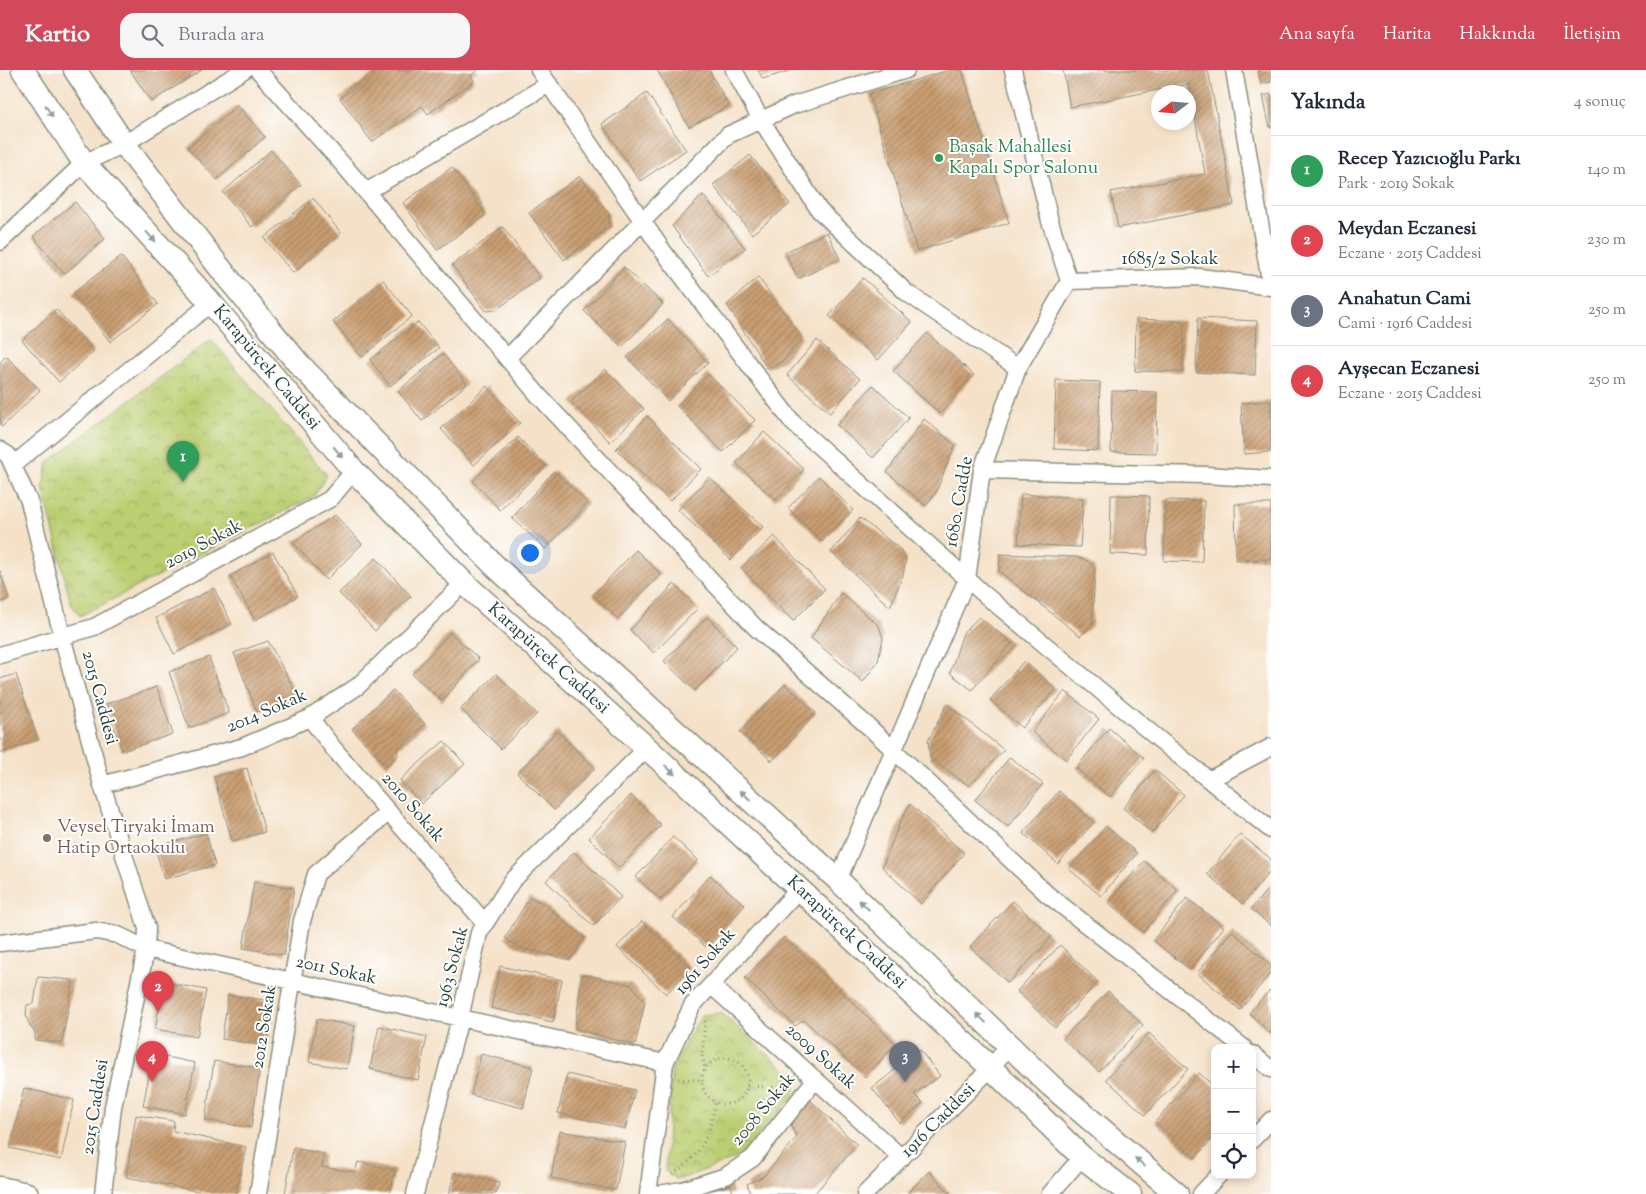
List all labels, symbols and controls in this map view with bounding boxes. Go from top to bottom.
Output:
search box [120,13,470,58]
text: Kartio [25,18,90,52]
icon: search [138,21,166,49]
text: Burada ara [178,22,265,49]
text: Ana sayfa [1279,22,1355,48]
text: Harita [1383,22,1431,48]
text: Hakkında [1459,22,1536,48]
text: İletişim [1564,22,1621,48]
north arrow [1151,85,1196,130]
text: Yakında [1291,88,1365,118]
text: 4 sonuç [1574,91,1626,114]
one-way arrow [45,104,54,118]
place label: Başak Mahallesi Kapalı Spor Salonu [949,135,1098,182]
text: Recep Yazıcıoğlu Parkı [1338,146,1521,173]
marker: Başak Mahallesi Kapalı Spor Salonu [933,152,945,164]
text: 1 [1304,159,1310,182]
text: 140 m [1588,159,1626,182]
text: Park · 2019 Sokak [1338,173,1455,196]
text: Meydan Eczanesi [1338,216,1476,243]
text: 2 [1303,229,1311,252]
text: 230 m [1587,229,1626,252]
one-way arrow [145,231,157,243]
text: Eczane · 2015 Caddesi [1338,243,1482,266]
street label: 1685/2 Sokak [1122,247,1219,273]
text: Anahatun Cami [1338,286,1471,313]
text: 3 [1304,299,1310,322]
text: 250 m [1588,299,1626,322]
street label: Karapürçek Caddesi [206,300,326,436]
text: Cami · 1916 Caddesi [1338,313,1472,336]
text: Ayşecan Eczanesi [1338,356,1480,383]
text: 4 [1303,369,1311,392]
text: 250 m [1588,369,1626,392]
text: Eczane · 2015 Caddesi [1338,383,1482,406]
pin: 1 [167,441,199,482]
one-way arrow [332,446,343,458]
street label: 1680. Cadde [939,454,981,550]
street label: 2019 Sokak [161,514,248,576]
your location [517,540,543,566]
street label: Karapürçek Caddesi [481,597,615,721]
street label: 2015 Caddesi [74,648,124,748]
street label: 2014 Sokak [223,683,311,741]
one-way arrow [664,764,676,776]
street label: 2010 Sokak [374,767,450,849]
one-way arrow [739,789,751,801]
place label: Veysel Tiryaki İmam Hatip Ortaokulu [57,815,215,862]
marker: Veysel Tiryaki İmam Hatip Ortaokulu [41,832,53,844]
street label: Karapürçek Caddesi [780,870,912,996]
one-way arrow [858,899,870,911]
street label: 1961 Sokak [669,922,743,1001]
street label: 1963 Sokak [430,923,476,1011]
street label: 2011 Sokak [293,950,379,992]
pin: 2 [142,971,174,1012]
street label: 2012 Sokak [246,983,284,1071]
one-way arrow [975,1012,987,1024]
street label: 2009 Sokak [778,1018,862,1096]
pin: 4 [136,1041,168,1082]
pin: 3 [889,1041,921,1082]
map controls [1211,1044,1256,1179]
button: + [1211,1044,1256,1089]
street label: 2015 Caddesi [76,1057,116,1157]
street label: 2008 Sokak [726,1068,803,1152]
street label: 1916 Caddesi [896,1078,982,1164]
button: − [1211,1089,1256,1134]
button: locate [1211,1134,1256,1179]
one-way arrow [1134,1157,1147,1168]

